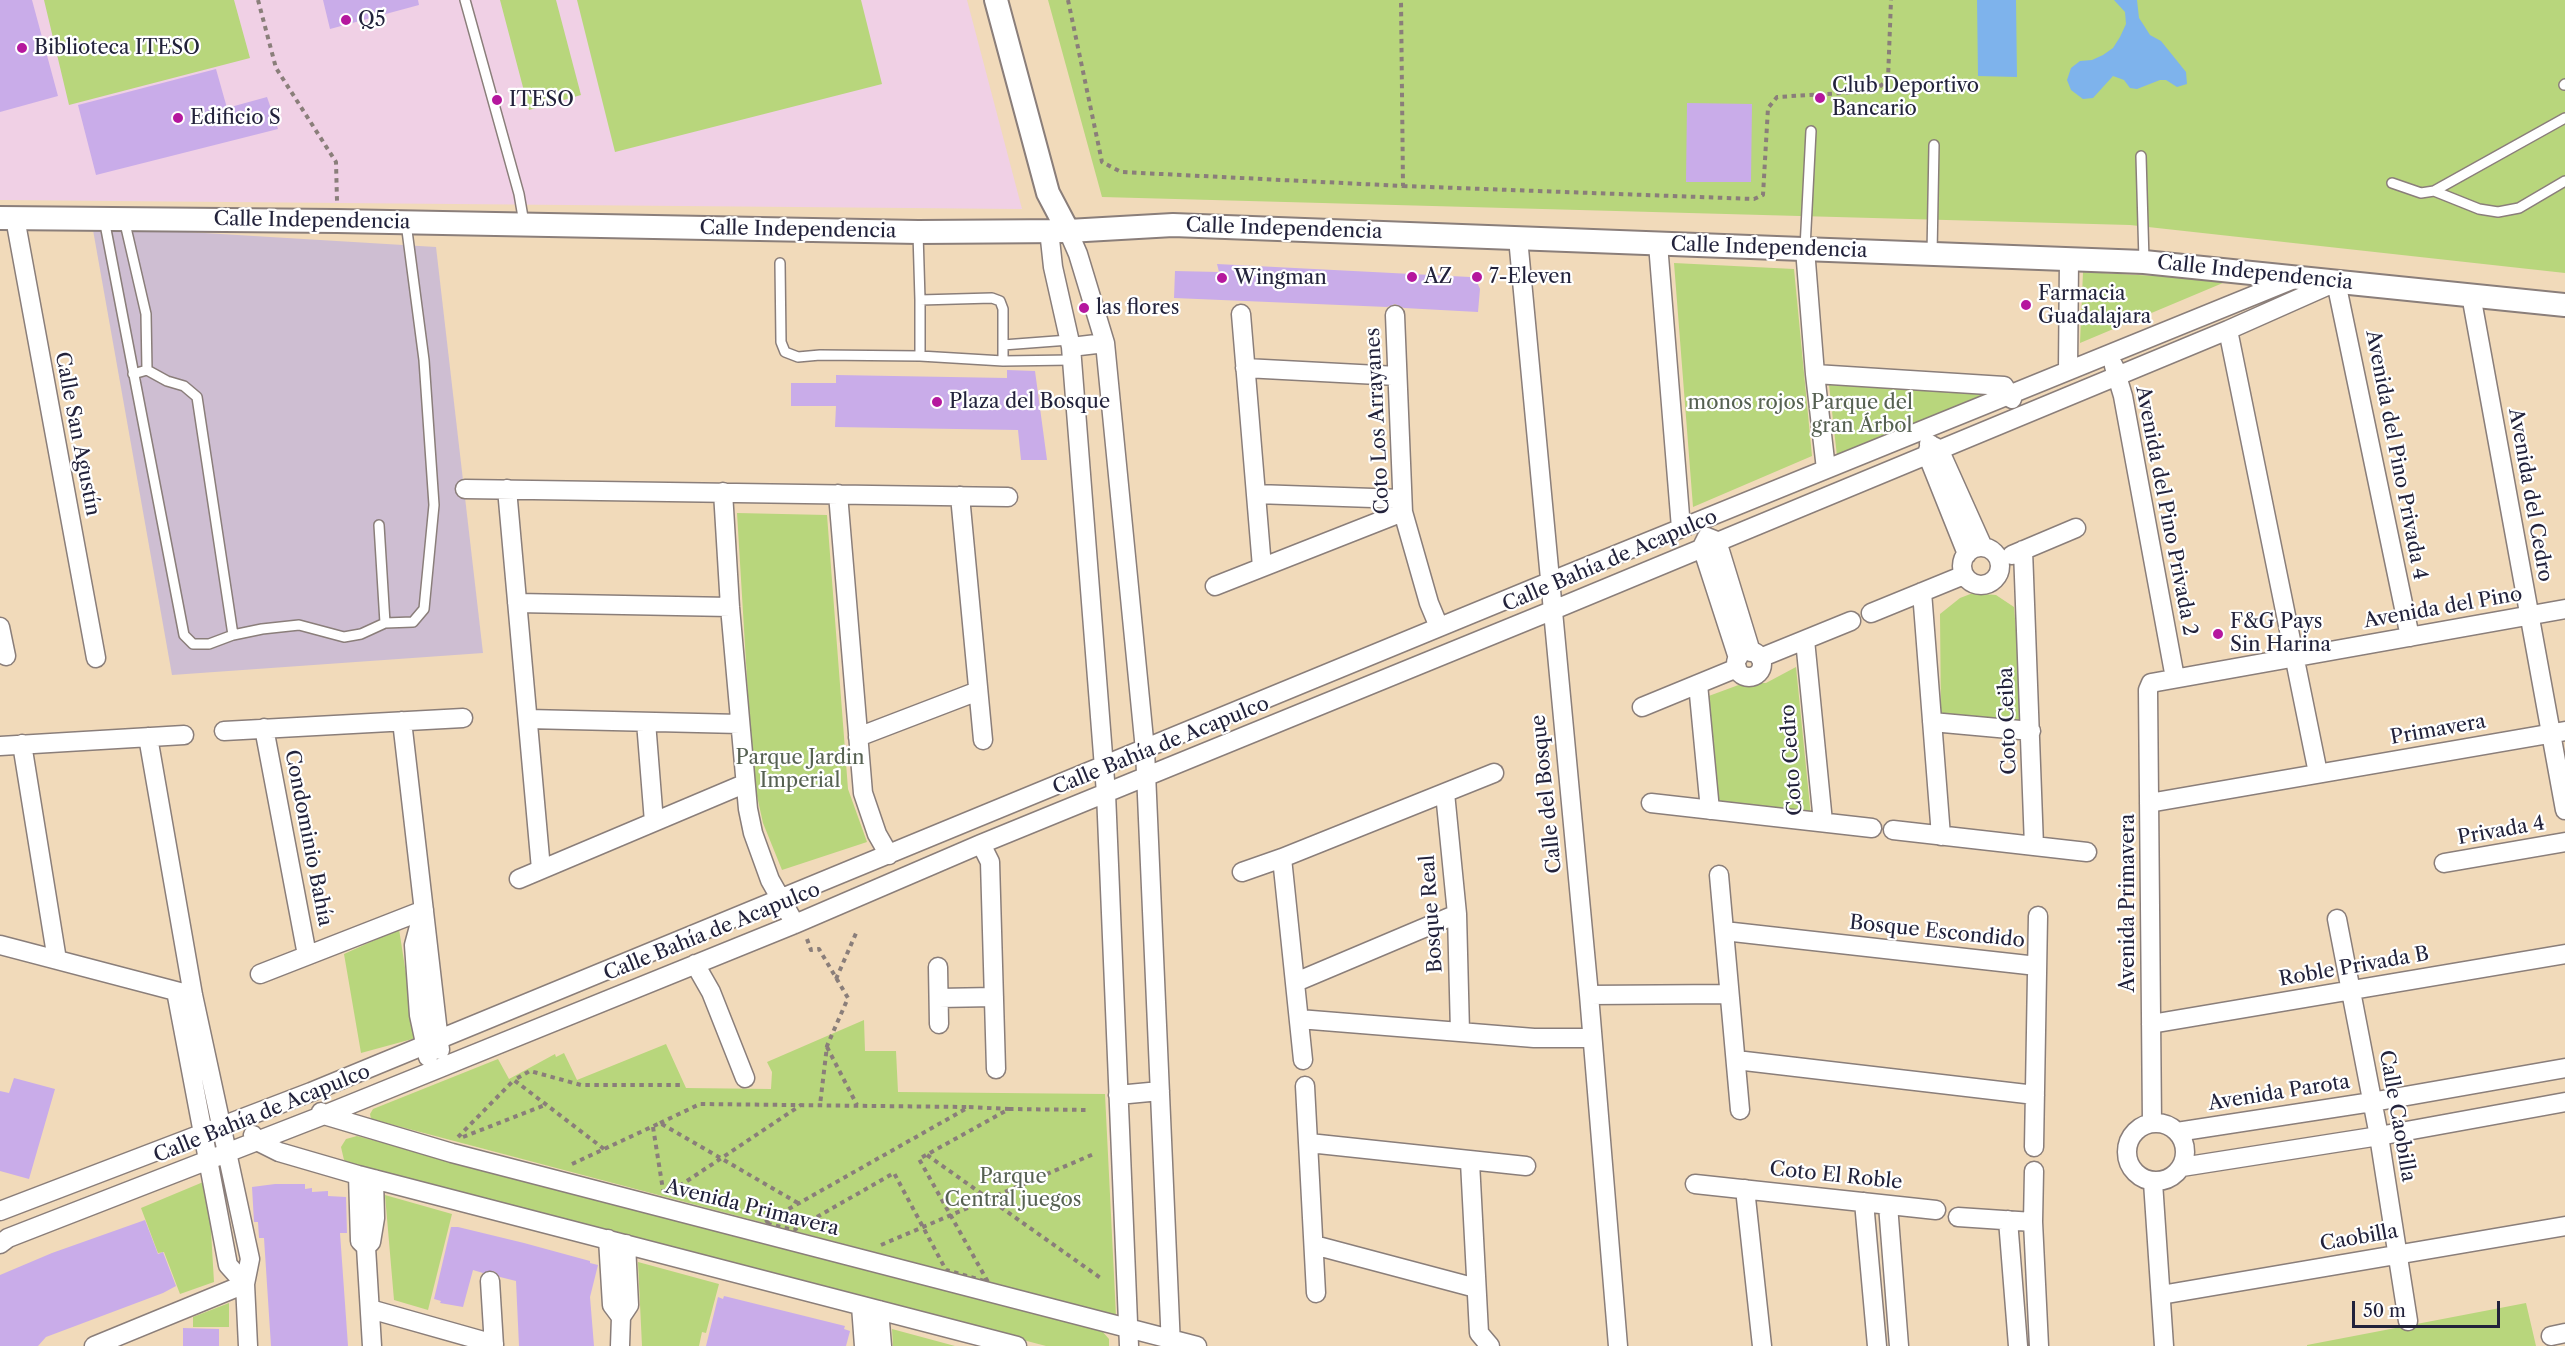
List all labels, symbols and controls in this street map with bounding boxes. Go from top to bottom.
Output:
place label: Q5 [358,8,385,32]
marker: Q5 [339,13,353,27]
place label: Biblioteca ITESO [34,36,200,60]
marker: Biblioteca ITESO [15,41,29,55]
place label: Club Deportivo Bancario [1832,74,1979,121]
place label: ITESO [509,88,574,112]
marker: Club Deportivo Bancario [1813,91,1827,105]
marker: ITESO [490,93,504,107]
place label: Edificio S [190,106,281,130]
marker: Edificio S [171,111,185,125]
street label: Calle Independencia [213,207,411,235]
street label: Calle Independencia [1185,214,1383,244]
street label: Calle Independencia [699,216,897,244]
street label: Calle Independencia [1670,233,1868,263]
street label: Calle Independencia [2156,251,2354,295]
place label: AZ [1424,265,1452,289]
place label: 7-Eleven [1489,265,1572,289]
place label: Wingman [1234,266,1327,290]
marker: AZ [1405,270,1419,284]
marker: 7-Eleven [1470,270,1484,284]
marker: Wingman [1215,271,1229,285]
place label: Farmacia Guadalajara [2038,282,2151,329]
place label: las flores [1096,296,1179,320]
marker: Farmacia Guadalajara [2019,298,2033,312]
marker: las flores [1077,301,1091,315]
street label: Coto Los Arrayanes [1361,327,1395,515]
street label: Avenida del Pino Privada 4 [2360,328,2432,582]
street label: Calle San Agustín [49,350,105,518]
street label: Avenida del Pino Privada 2 [2130,384,2202,638]
place label: Plaza del Bosque [949,390,1110,414]
park label: monos rojos [1688,391,1804,415]
park label: Parque del gran Árbol [1811,391,1913,438]
marker: Plaza del Bosque [930,395,944,409]
street label: Avenida del Cedro [2503,406,2557,584]
street label: Calle Bahía de Acapulco [1499,505,1721,617]
street label: Avenida del Pino [2362,582,2524,634]
place label: F&G Pays Sin Harina [2230,610,2331,657]
marker: F&G Pays Sin Harina [2211,627,2225,641]
street label: Coto Ceiba [1994,667,2022,775]
street label: Calle Bahía de Acapulco [1049,692,1273,800]
street label: Coto Cedro [1776,704,1808,816]
street label: Primavera [2388,710,2488,750]
street label: Calle del Bosque [1527,713,1567,875]
park label: Parque Jardin Imperial [736,746,864,793]
street label: Condominio Bahía [279,748,337,928]
street label: Privada 4 [2456,812,2546,850]
street label: Avenida Primavera [2116,814,2140,992]
street label: Bosque Real [1416,854,1448,974]
street label: Calle Bahía de Acapulco [600,878,824,986]
street label: Bosque Escondido [1848,911,2026,953]
street label: Roble Privada B [2277,942,2431,992]
street label: Calle Caobilla [2374,1048,2420,1184]
street label: Calle Bahía de Acapulco [150,1060,374,1168]
street label: Avenida Parota [2206,1070,2352,1116]
street label: Coto El Roble [1768,1157,1904,1195]
park label: Parque Central juegos [945,1165,1081,1212]
street label: Avenida Primavera [663,1175,841,1241]
street label: Caobilla [2318,1219,2400,1257]
scale bar [2355,1289,2504,1327]
text: 50 m [2363,1300,2406,1322]

